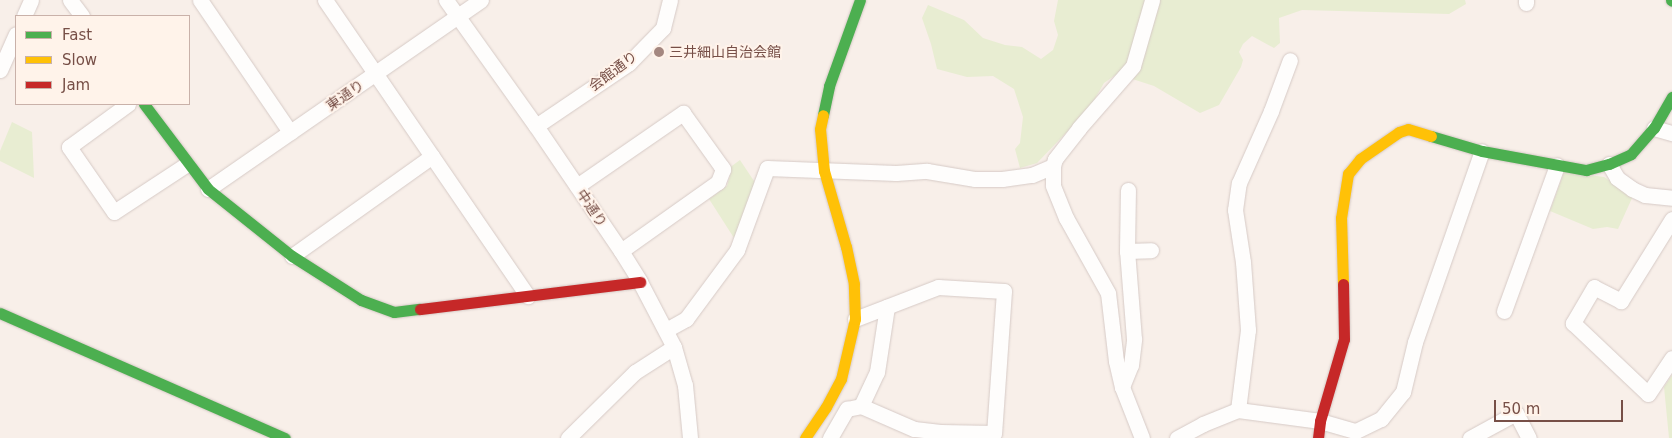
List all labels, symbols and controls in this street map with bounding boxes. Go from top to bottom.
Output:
legend [15,15,190,105]
text: Fast [62,26,92,44]
place label: 三井細山自治会館 [669,44,781,60]
marker: 三井細山自治会館 [653,46,665,58]
street label: 会館通り [586,47,640,95]
text: Slow [62,51,97,69]
text: Jam [62,76,90,94]
street label: 東通り [323,76,367,114]
street label: 中通り [573,186,611,230]
scale bar [1497,390,1626,422]
text: 50 m [1502,400,1540,418]

